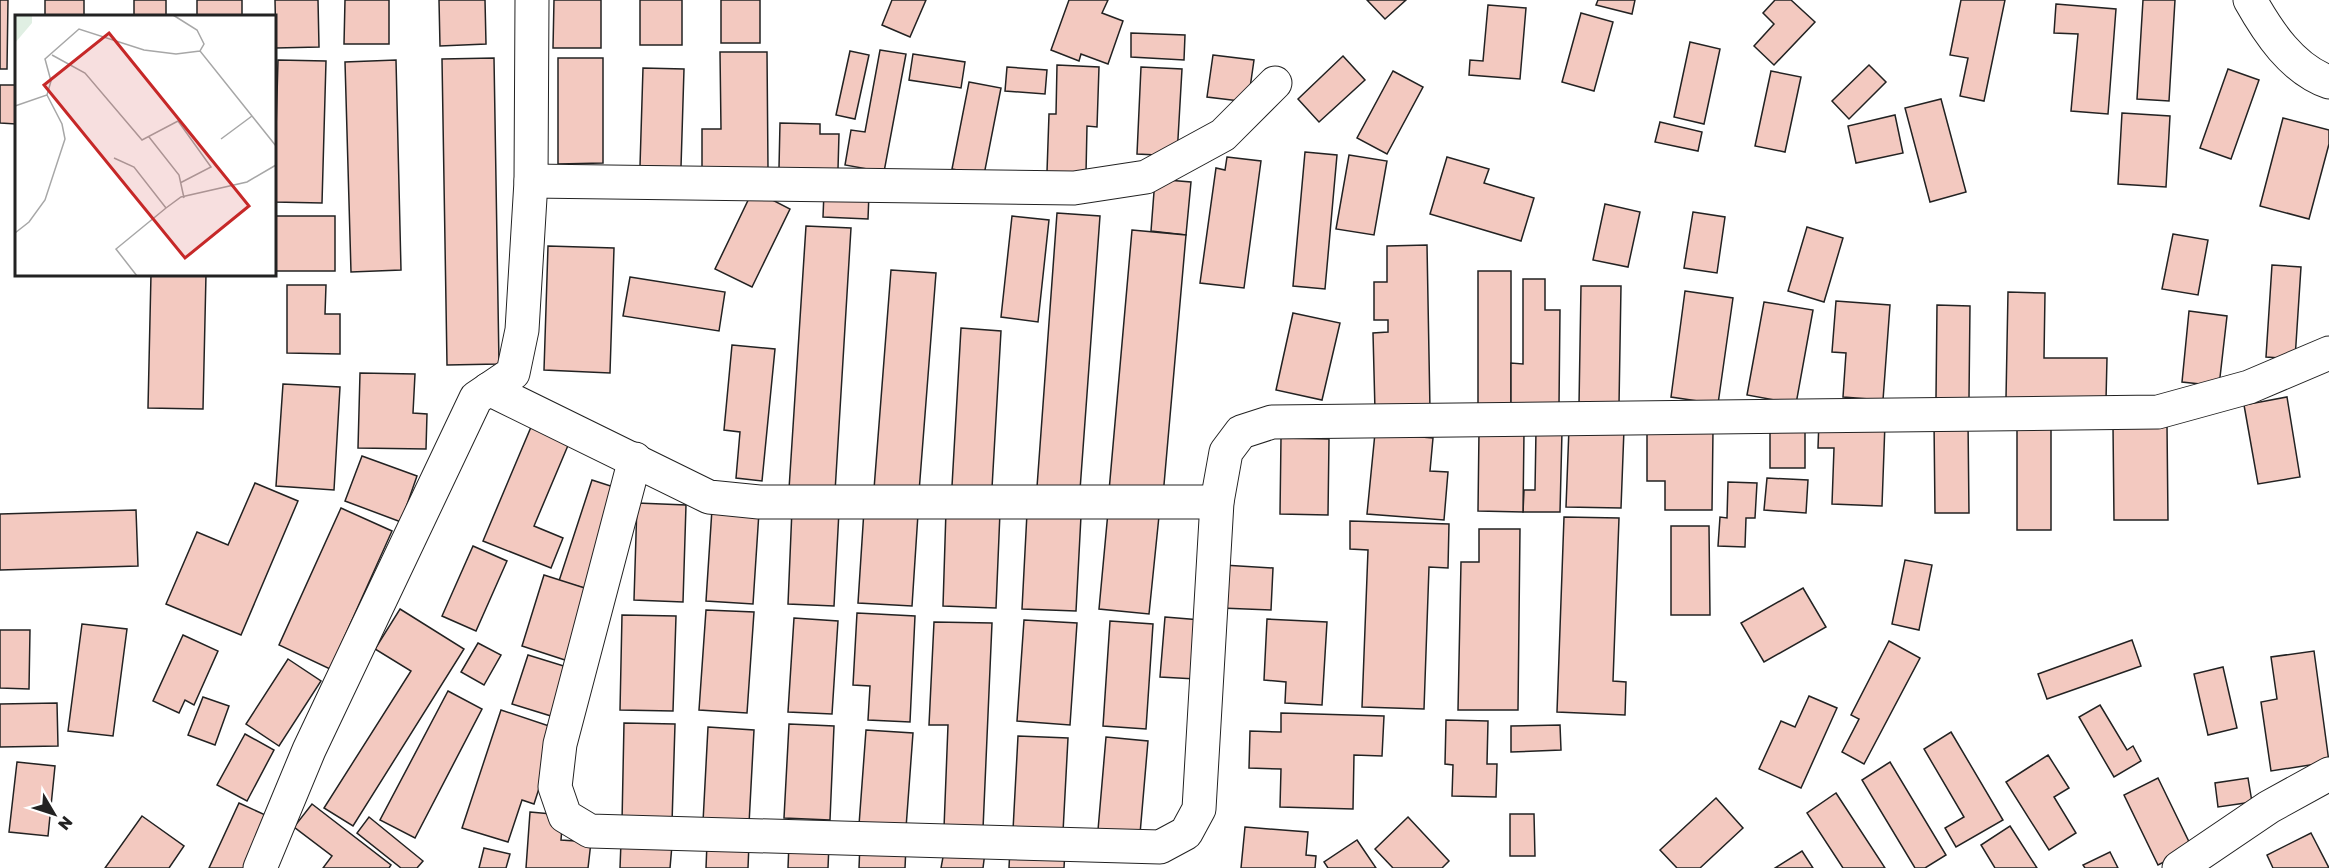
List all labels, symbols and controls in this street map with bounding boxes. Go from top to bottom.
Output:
inset map [15,15,276,276]
north arrow [24,784,84,844]
text: N [54,812,77,834]

